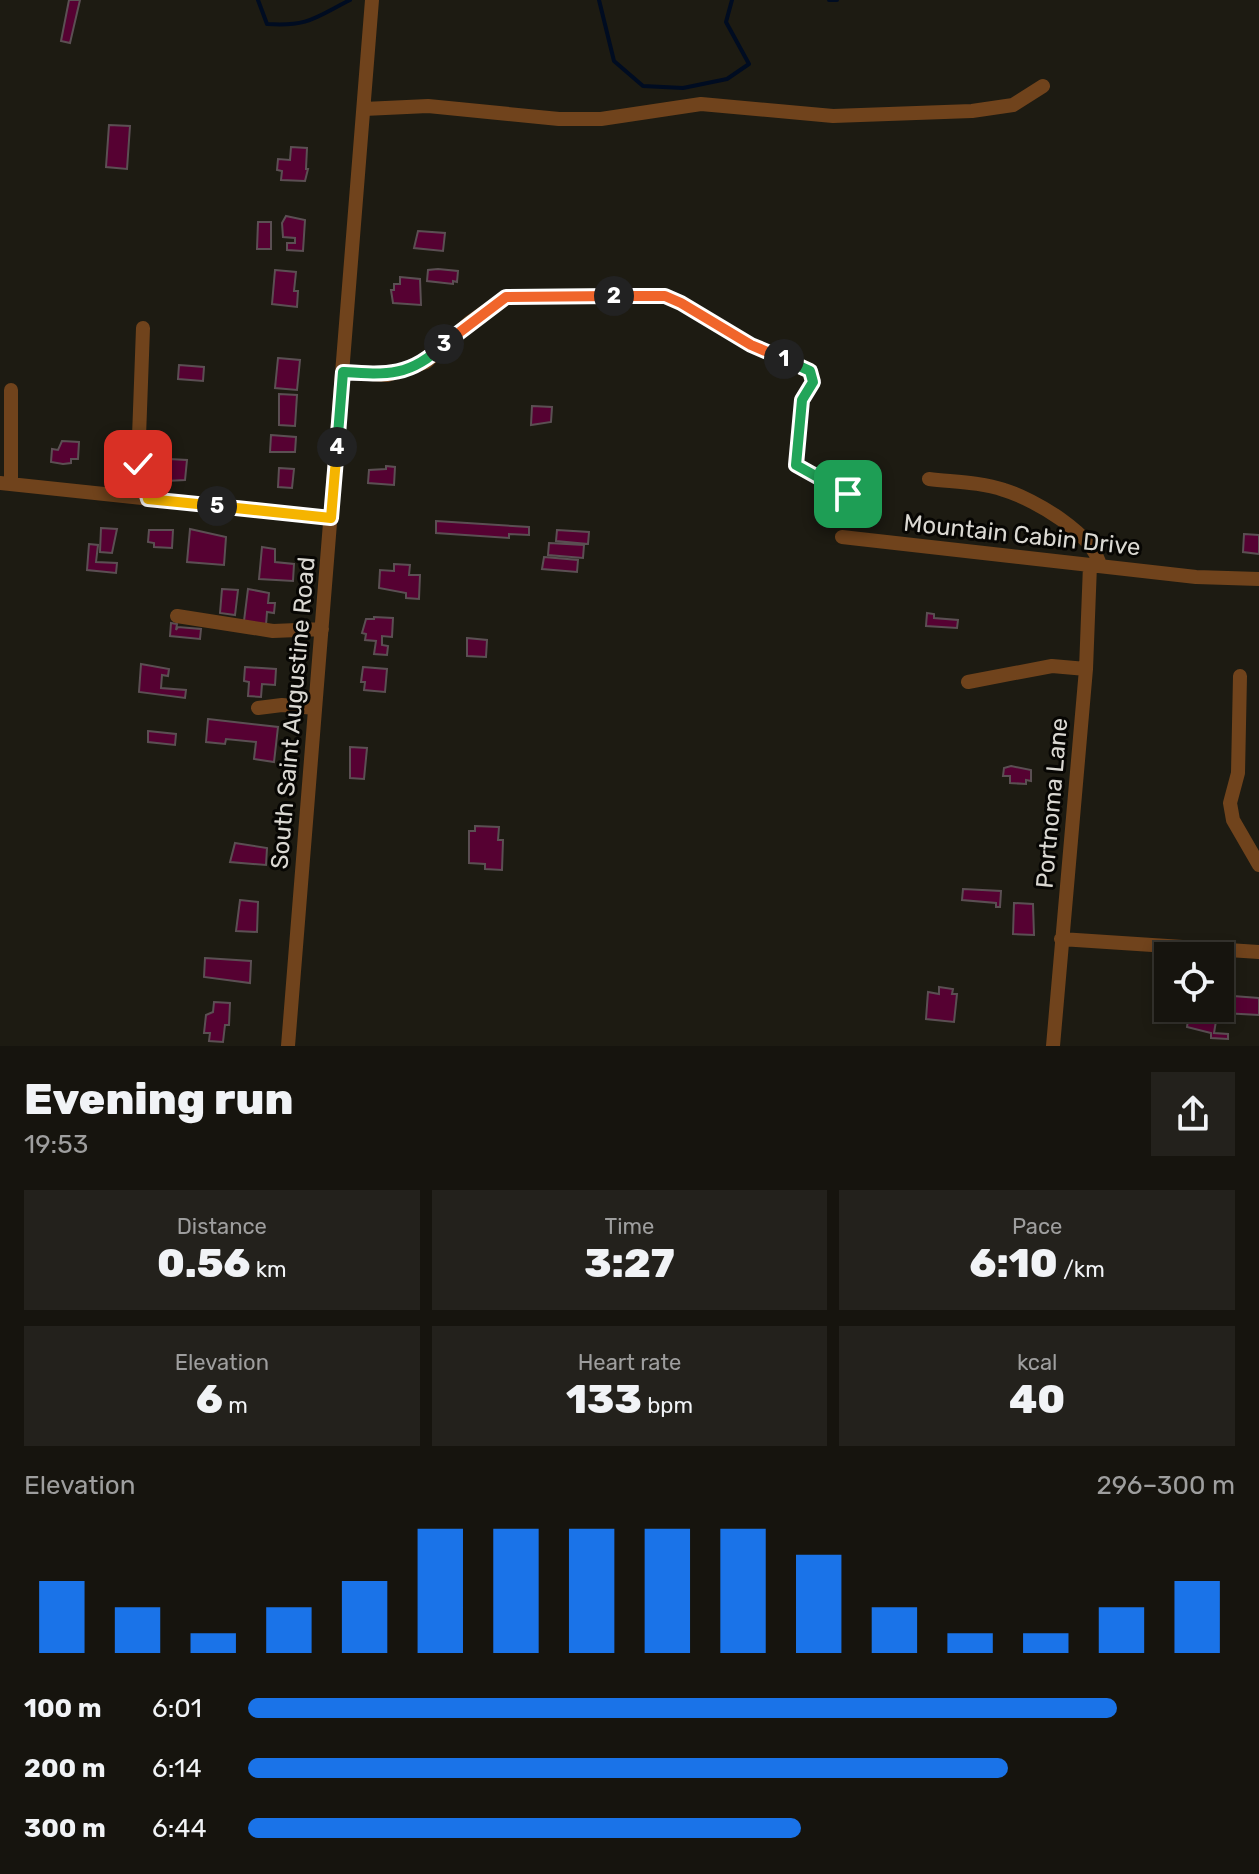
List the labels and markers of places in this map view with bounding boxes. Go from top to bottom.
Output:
pin: 2 [594,276,634,316]
pin: 3 [424,324,464,364]
pin: 1 [764,339,804,379]
pin: 4 [317,427,357,467]
pin [104,430,172,498]
pin [814,460,882,528]
pin: 5 [197,486,237,526]

